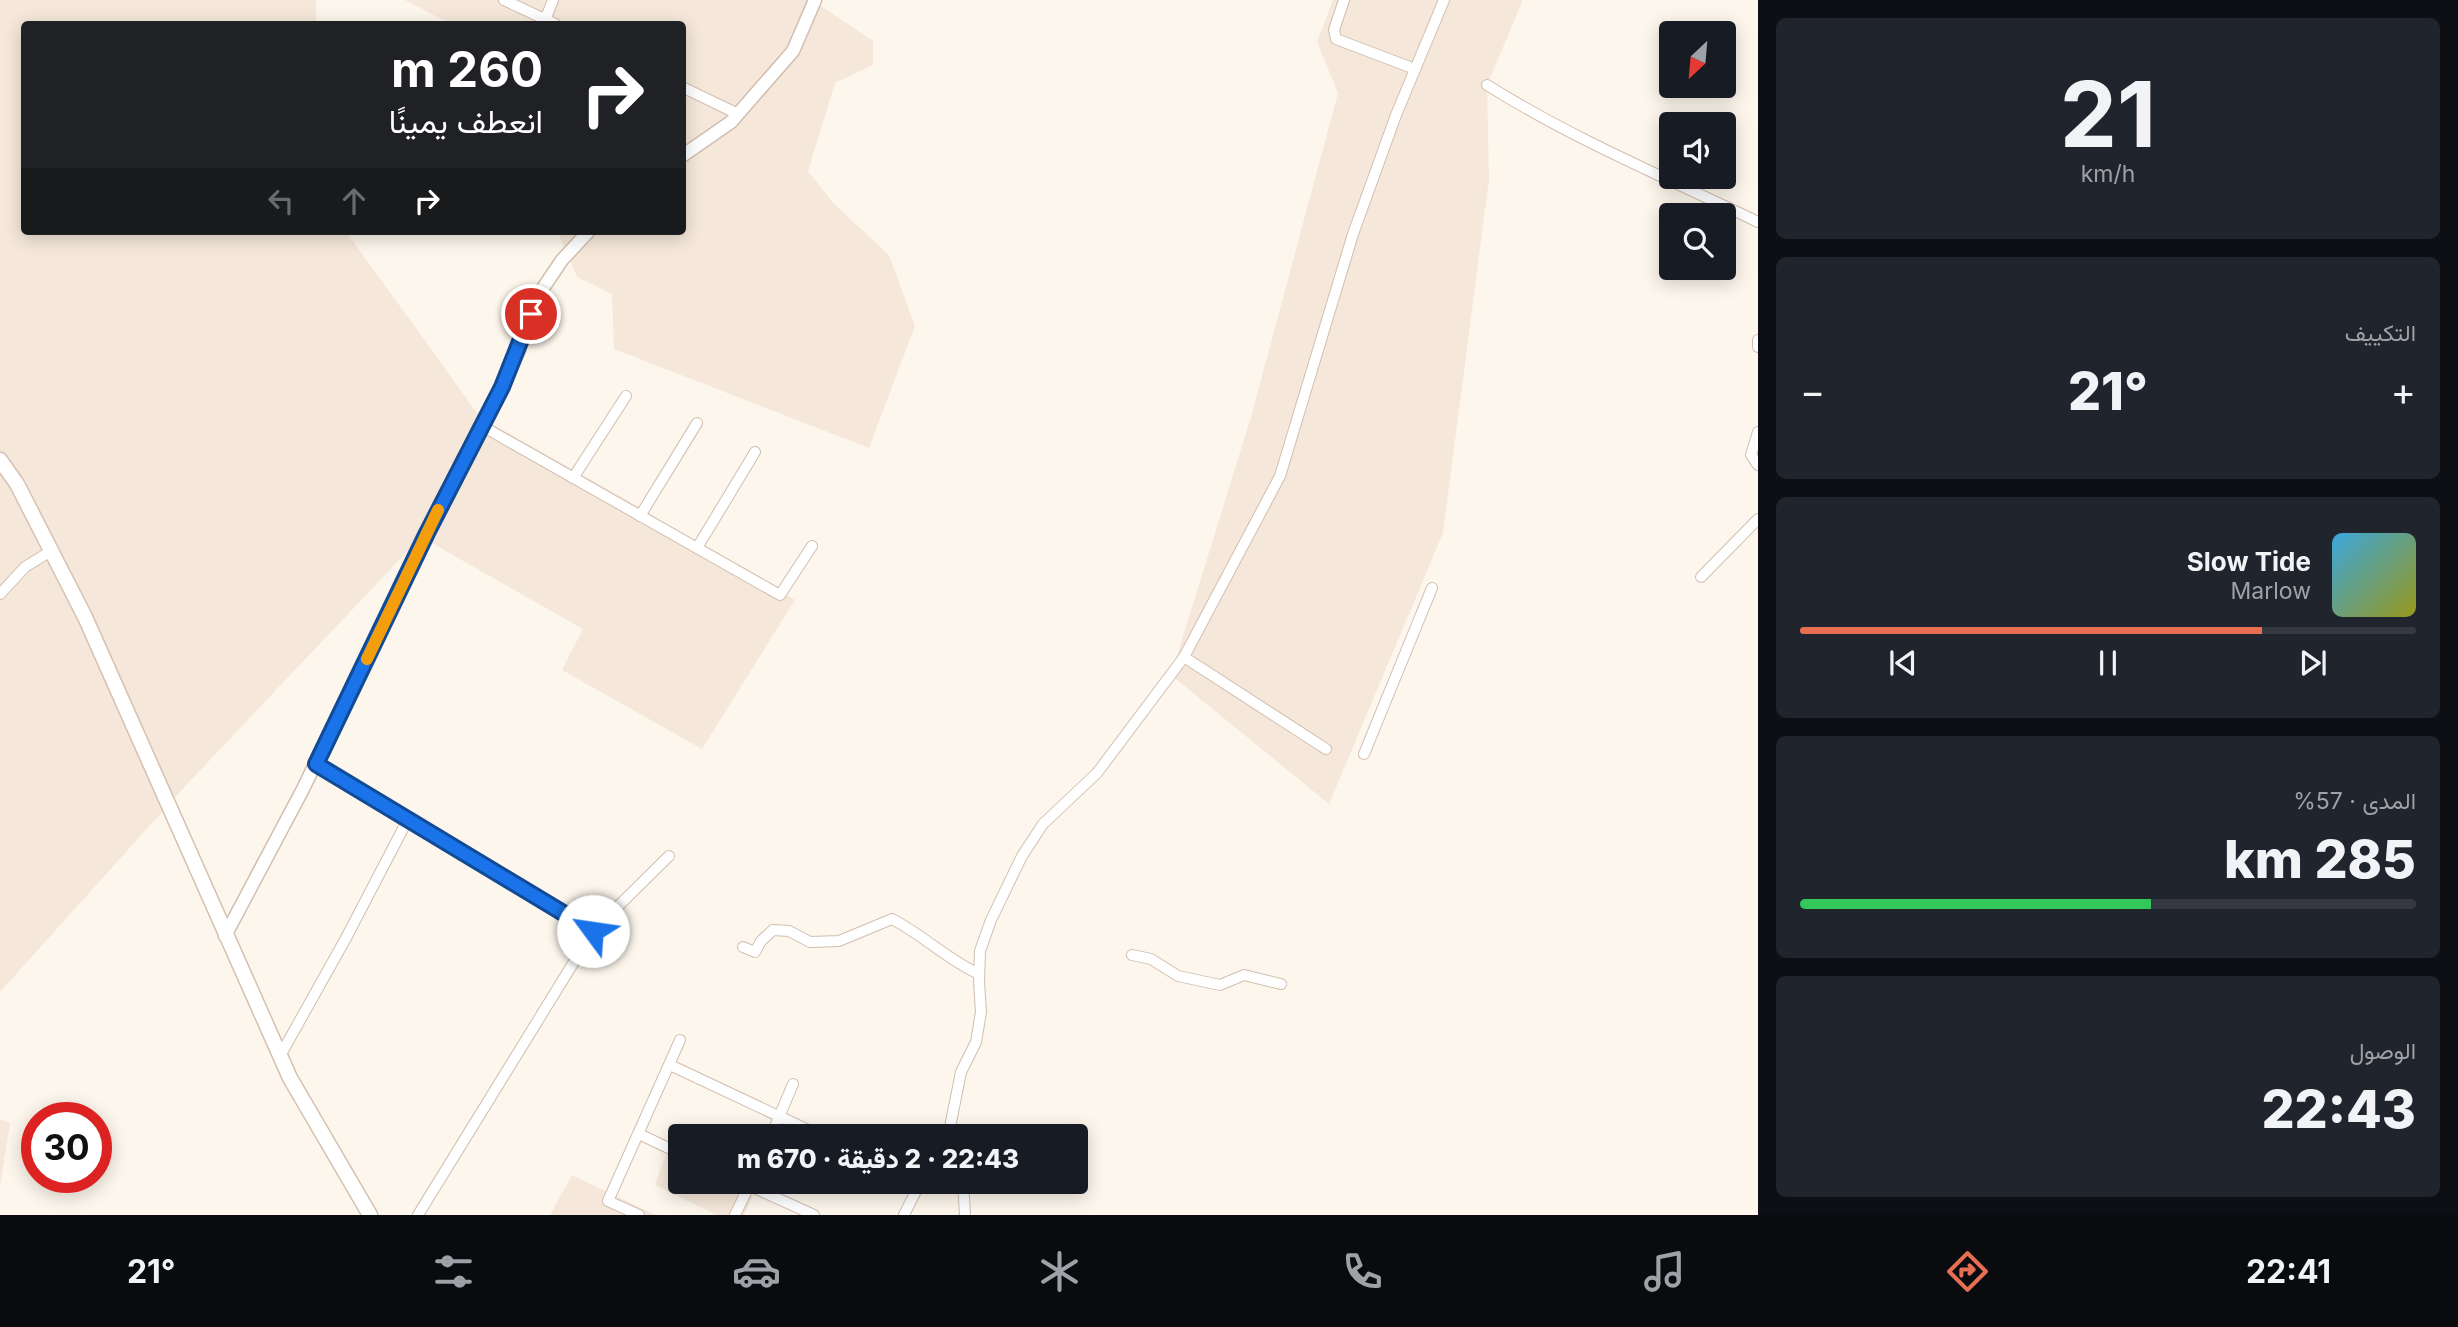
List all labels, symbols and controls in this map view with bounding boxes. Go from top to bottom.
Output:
north arrow [1659,21,1736,98]
map controls [1659,21,1736,280]
text: 260 m [391,40,543,99]
icon: right [567,49,658,140]
text: 21 [2060,59,2156,169]
text: انعطف يمينًا [389,102,543,141]
button: sound [1659,112,1736,189]
text: km/h [2081,160,2135,188]
icon: left [262,182,300,220]
icon: ahead [335,182,373,220]
icon: right [408,182,446,220]
button: search [1659,203,1736,280]
pin [501,284,561,344]
icon: arrive [512,295,550,333]
text: التكييف [2345,319,2416,347]
text: 21° [2068,360,2148,423]
text: − [1800,368,1825,414]
text: + [2391,368,2416,414]
text: Slow Tide [2187,546,2311,577]
text: Marlow [2231,577,2311,605]
icon: previous [1884,644,1922,682]
icon: pause [2089,644,2127,682]
icon: next [2294,644,2332,682]
text: المدى · 57% [2293,787,2416,815]
text: 285 km [2224,828,2416,891]
position arrow [556,894,630,968]
text: الوصول [2350,1037,2416,1065]
text: 22:43 [2261,1078,2416,1141]
speed limit sign: 30 [21,1102,112,1193]
text: 22:43 · 2 دقيقة · 670 m [737,1143,1019,1174]
icon: filters [429,1247,478,1296]
icon: car [732,1247,781,1296]
icon: climate [1035,1247,1084,1296]
icon: phone [1338,1247,1387,1296]
icon: music [1640,1247,1689,1296]
icon: directions [1943,1247,1992,1296]
text: 21° [127,1252,176,1291]
text: 22:41 [2246,1252,2331,1291]

